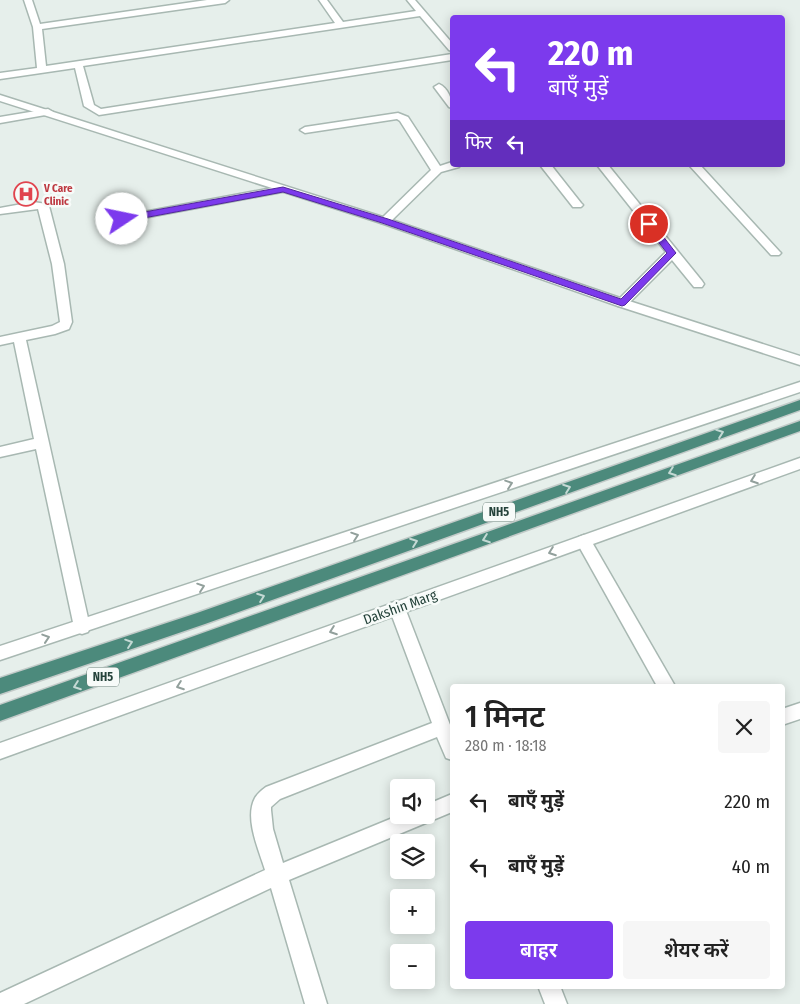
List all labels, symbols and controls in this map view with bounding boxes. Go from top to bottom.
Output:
text: 220 m [548,32,634,74]
icon: left [465,35,530,100]
text: बाएँ मुड़ें [548,74,609,101]
icon: left [502,130,530,158]
text: फिर [465,131,492,154]
hospital icon: V Care Clinic [13,181,39,207]
place label: V Care Clinic [43,182,73,208]
position arrow [95,192,147,244]
pin [628,203,670,245]
icon: arrive [635,210,663,238]
one-way arrow [716,429,724,439]
one-way arrow [668,466,677,476]
one-way arrow [750,474,759,484]
one-way arrow [504,480,513,490]
one-way arrow [563,484,571,494]
road number: NH5 [483,502,515,522]
one-way arrow [350,531,359,541]
one-way arrow [482,533,491,543]
one-way arrow [410,538,418,548]
one-way arrow [548,547,557,557]
one-way arrow [196,583,204,593]
street label: Dakshin Marg [361,586,440,629]
one-way arrow [257,593,265,603]
one-way arrow [329,625,338,635]
one-way arrow [42,634,50,644]
one-way arrow [124,639,133,649]
road number: NH5 [87,668,119,686]
one-way arrow [73,680,82,690]
one-way arrow [176,680,185,690]
text: 1 मिनट [465,699,545,735]
button: close [718,701,770,753]
text: 280 m · 18:18 [465,736,547,755]
map controls [390,779,435,989]
button: sound [390,779,435,824]
icon: left [465,788,493,816]
text: बाएँ मुड़ें [508,789,564,812]
text: 220 m [724,790,770,813]
button: layers [390,834,435,879]
icon: left [465,853,493,881]
text: बाएँ मुड़ें [508,854,564,877]
text: 40 m [732,855,770,878]
button: + [390,889,435,934]
button: बाहर [465,921,613,979]
button: शेयर करें [623,921,770,979]
button: − [390,944,435,989]

